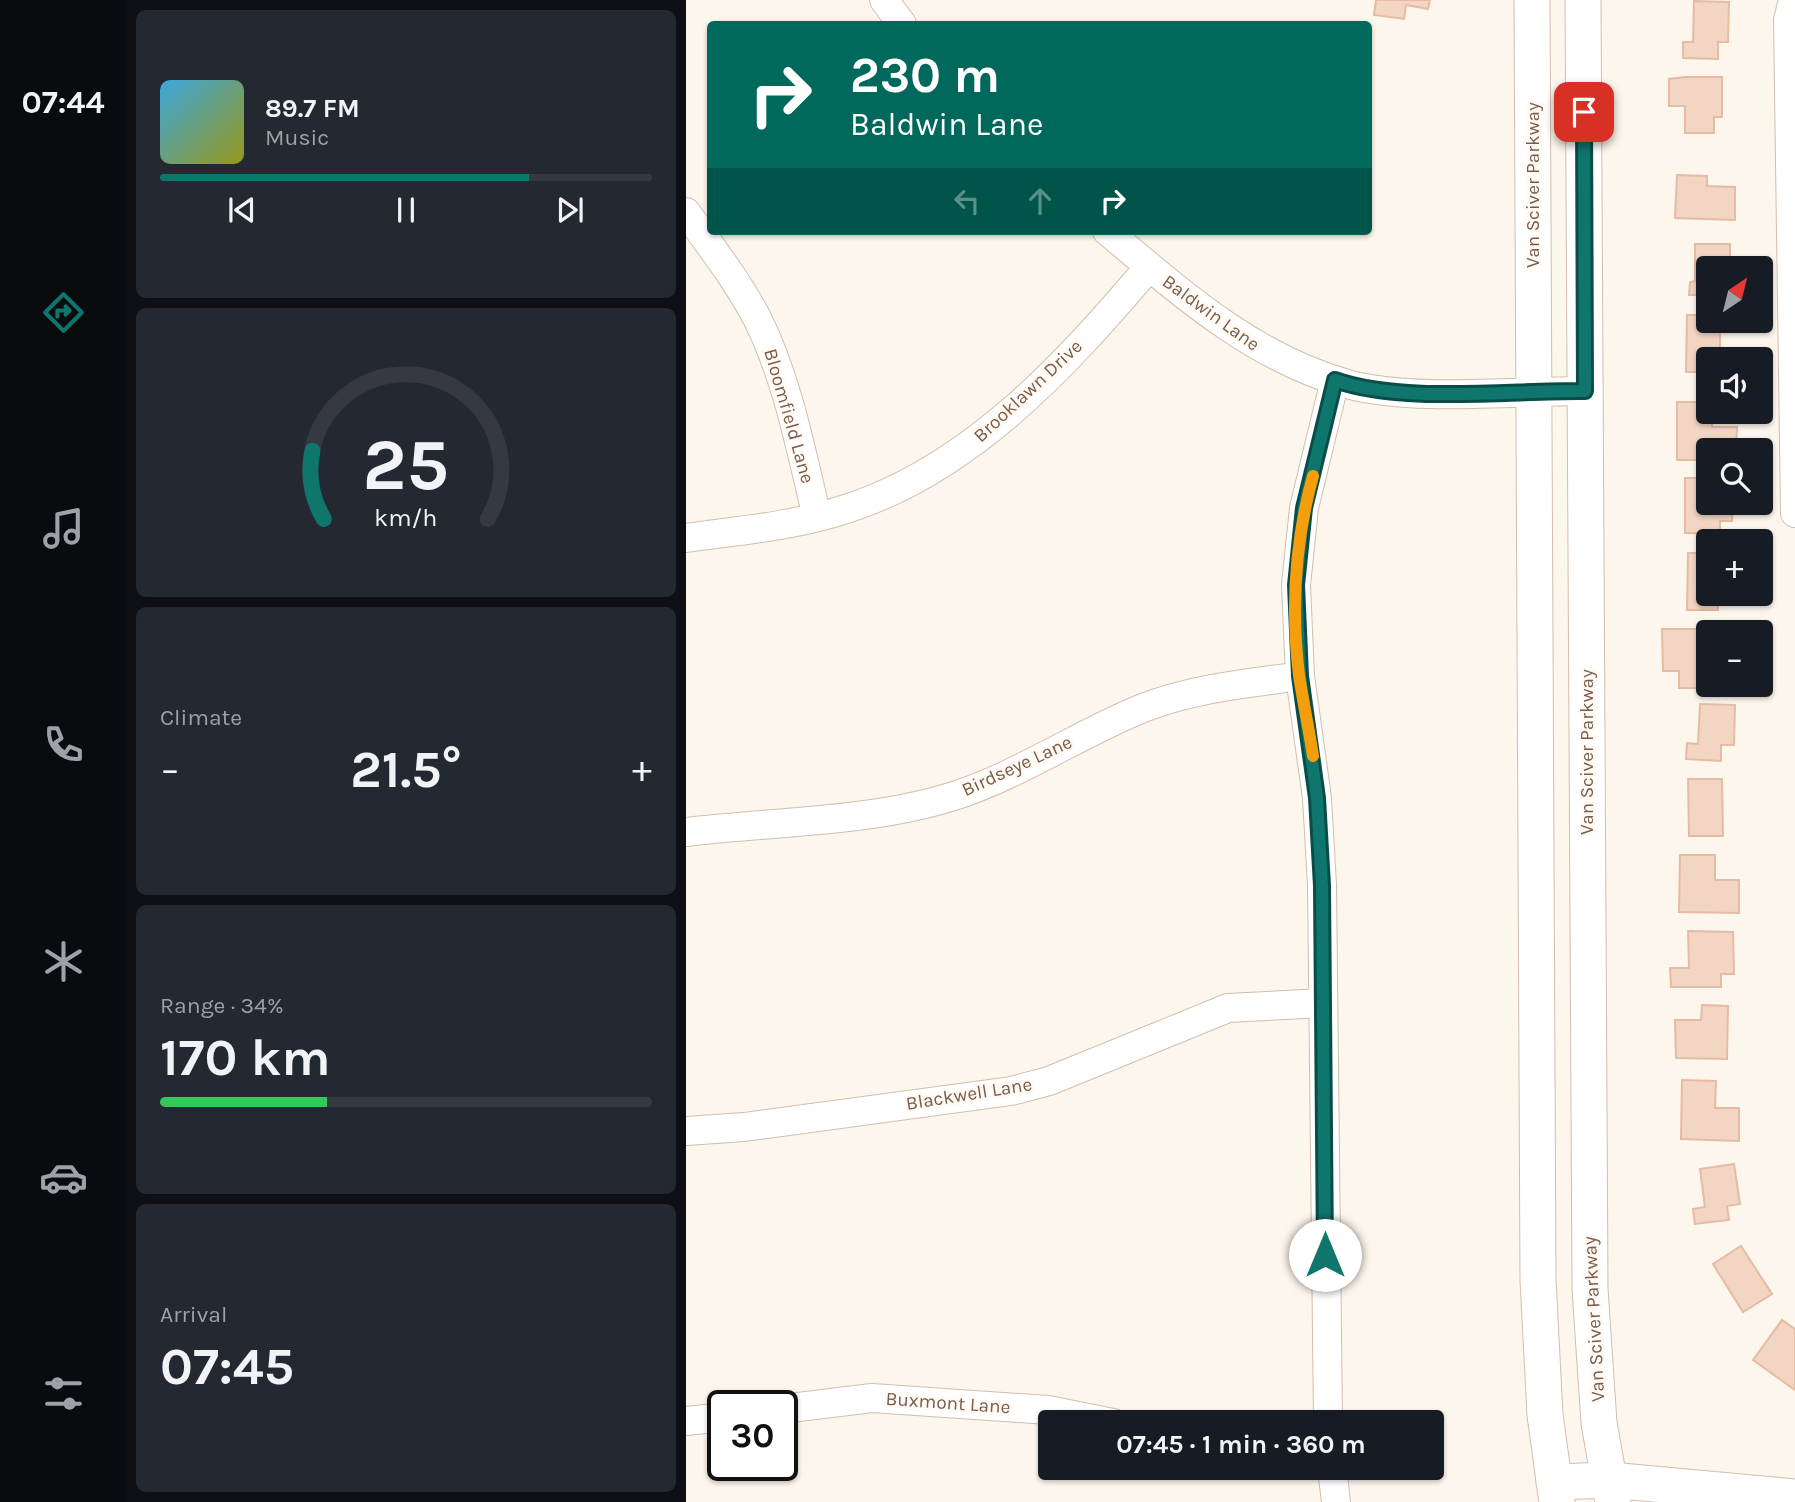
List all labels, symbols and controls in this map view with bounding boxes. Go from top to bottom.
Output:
text: 230 m [850,47,1000,104]
icon: right [735,49,826,140]
pin [1554,82,1614,142]
text: 07:44 [22,84,104,121]
text: 89.7 FM [265,93,360,124]
icon: arrive [1565,93,1603,131]
street label: Van Sciver Parkway [1522,102,1544,268]
text: Baldwin Lane [850,106,1043,143]
text: Music [265,124,329,151]
icon: left [948,182,986,220]
icon: ahead [1021,182,1059,220]
icon: right [1094,182,1132,220]
icon: previous [223,191,261,229]
icon: pause [387,191,425,229]
icon: next [551,191,589,229]
north arrow [1696,256,1773,332]
map controls [1696,256,1773,697]
street label: Baldwin Lane [1158,270,1264,356]
icon: directions [39,288,88,337]
street label: Brooklawn Drive [969,335,1087,447]
street label: Bloomfield Lane [759,346,819,486]
button: sound [1696,347,1773,424]
text: 25 [363,422,449,507]
button: search [1696,438,1773,515]
text: km/h [374,502,438,531]
icon: music [39,504,88,553]
button: + [1696,529,1773,606]
button: − [1696,620,1773,697]
street label: Van Sciver Parkway [1576,669,1598,835]
text: Climate [160,704,242,731]
icon: phone [39,720,88,769]
street label: Birdseye Lane [958,731,1076,801]
text: 21.5° [350,739,462,800]
text: − [160,747,180,792]
text: + [632,747,652,792]
icon: climate [39,937,88,986]
text: Range · 34% [160,992,284,1019]
text: 170 km [160,1027,331,1088]
street label: Blackwell Lane [904,1073,1034,1115]
icon: car [39,1153,88,1202]
position arrow [1288,1218,1362,1292]
street label: Van Sciver Parkway [1579,1235,1609,1402]
text: Arrival [160,1301,227,1328]
text: 07:45 [160,1336,294,1397]
icon: filters [39,1369,88,1418]
street label: Buxmont Lane [885,1388,1011,1418]
speed limit sign: 30 [707,1390,798,1481]
text: 07:45 · 1 min · 360 m [1116,1429,1366,1460]

